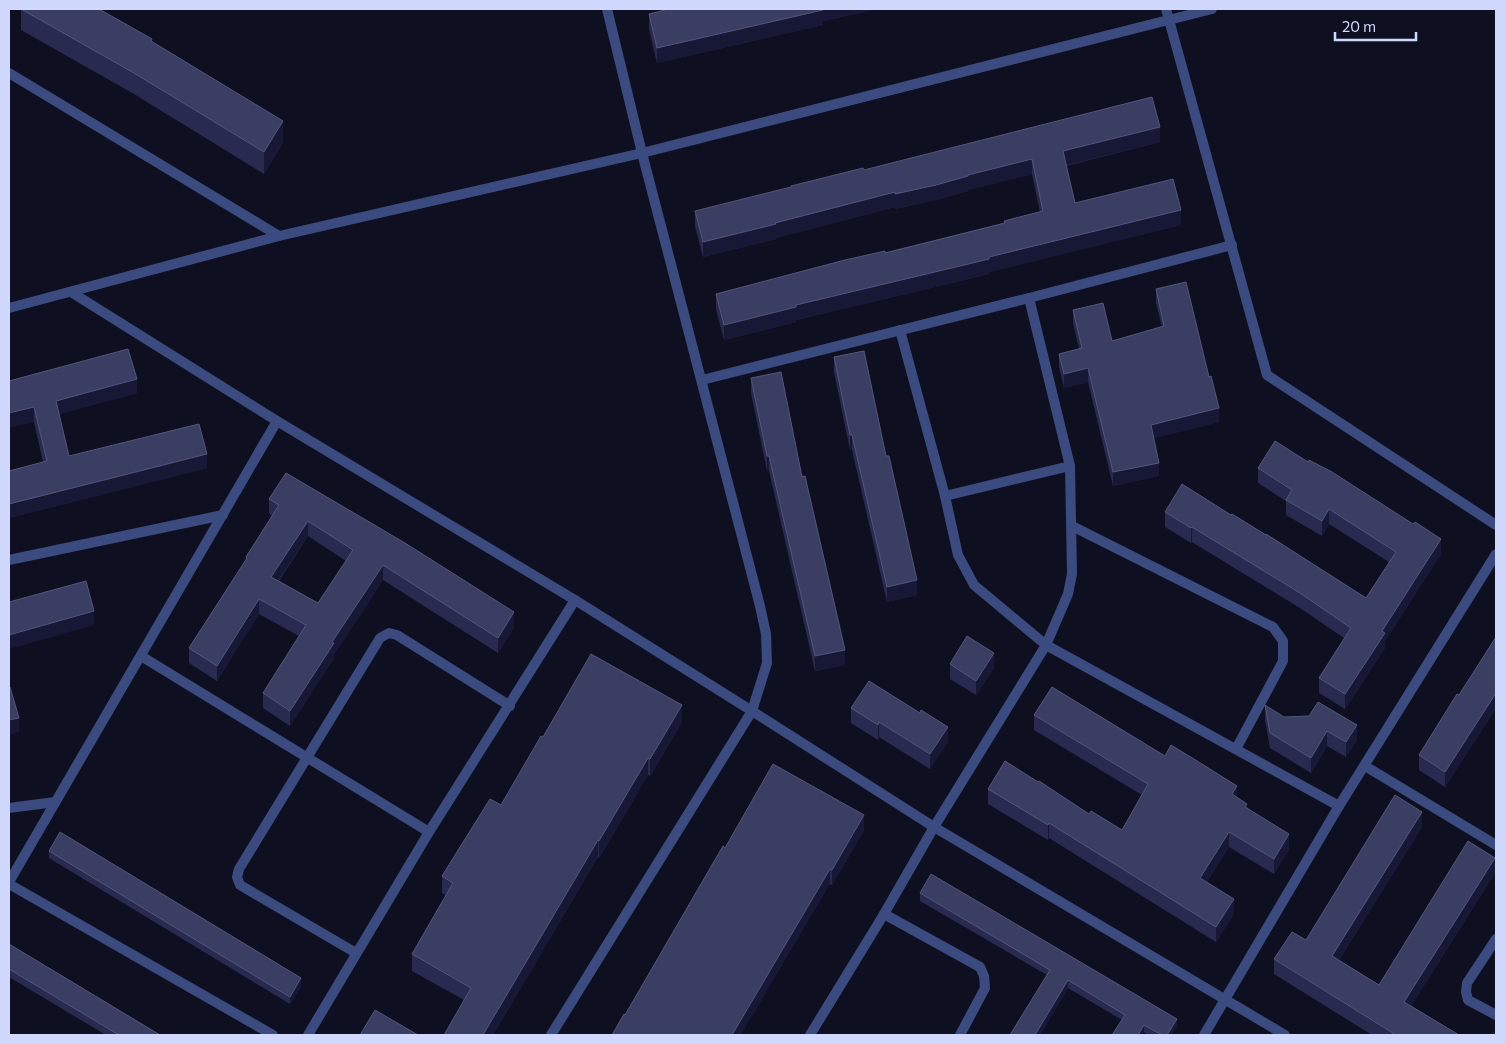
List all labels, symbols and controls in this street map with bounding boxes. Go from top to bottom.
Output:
scale bar [1335,10,1416,42]
text: 20 m [1342,17,1376,35]

